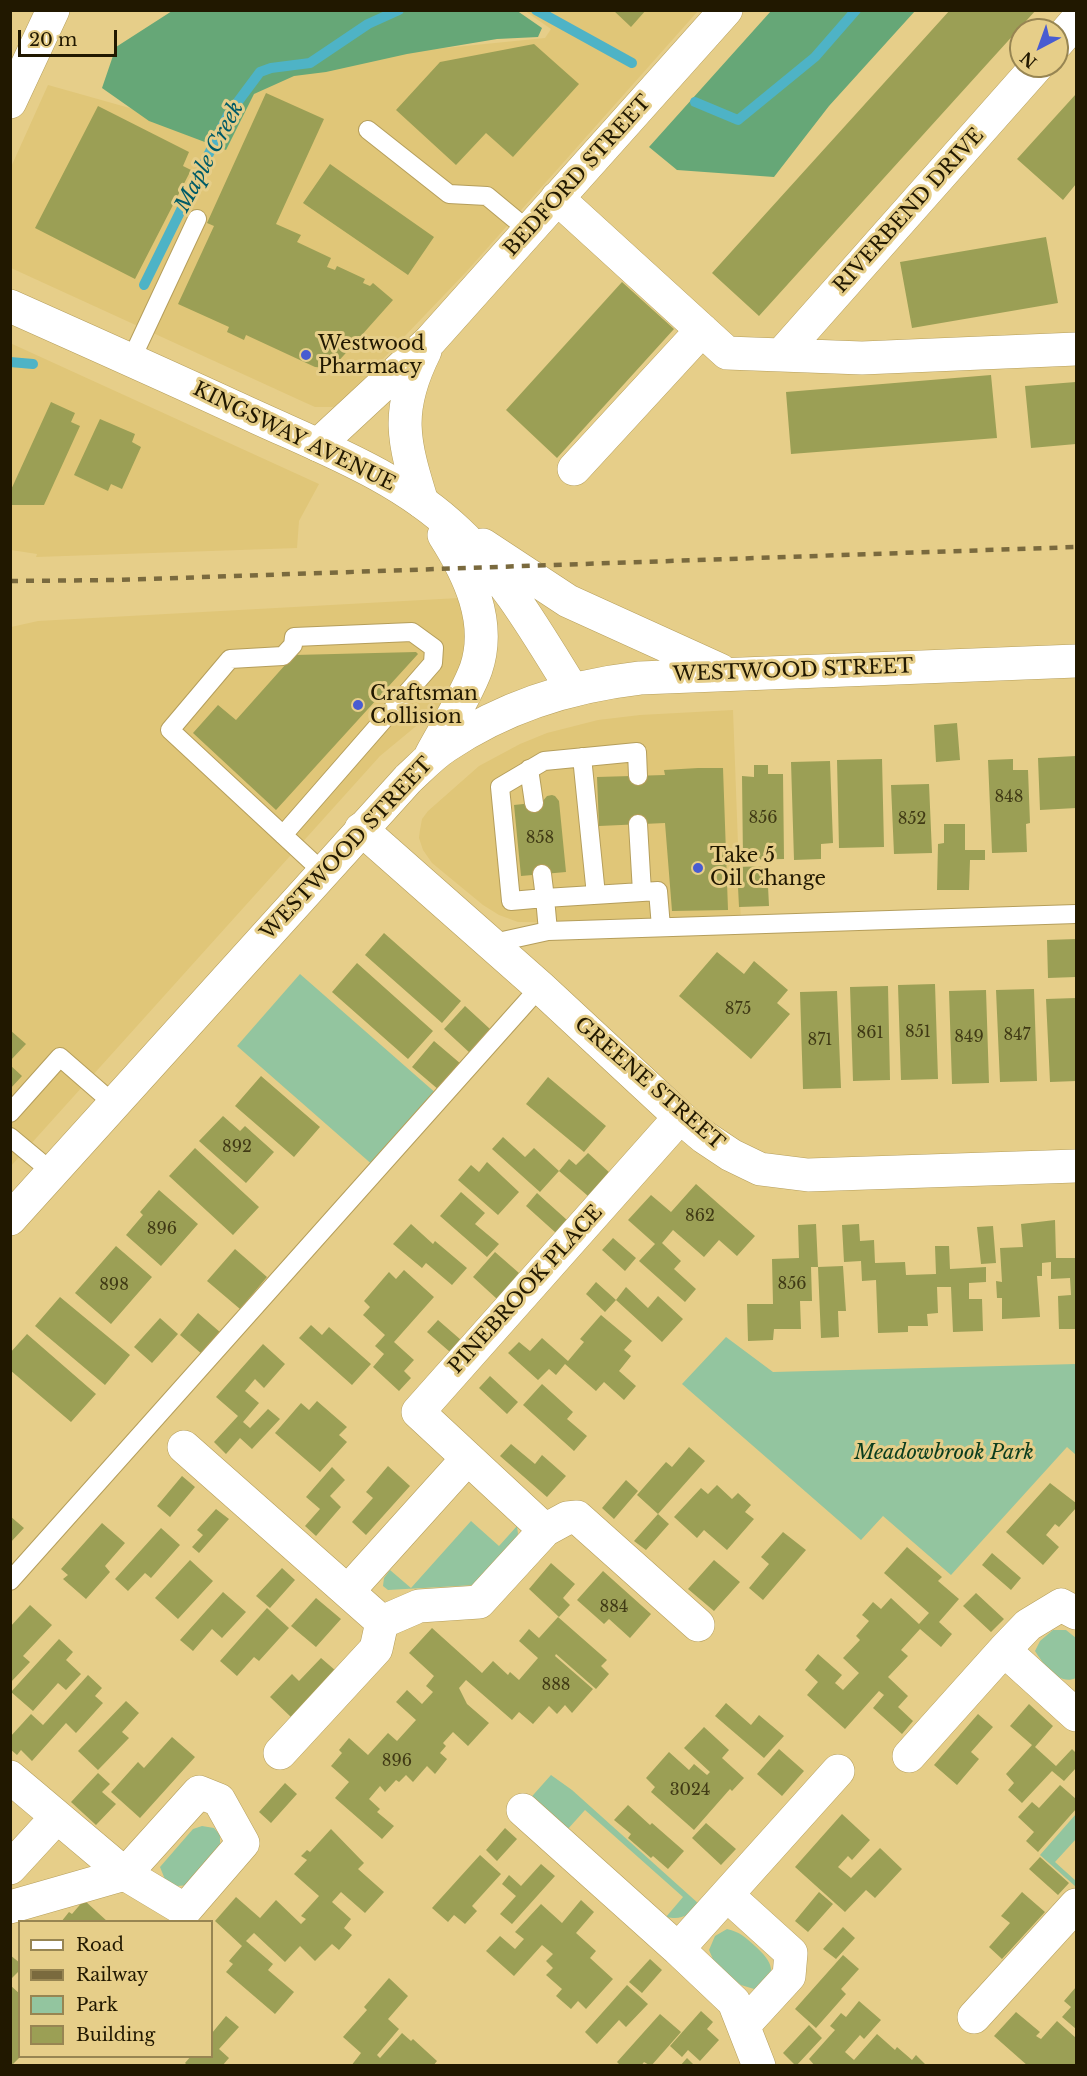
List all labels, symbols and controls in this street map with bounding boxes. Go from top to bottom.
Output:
scale bar [21,18,120,56]
north arrow [1009,18,1069,78]
text: 20 m [29,29,77,51]
text: N [1016,48,1041,73]
street label: BEDFORD STREET [499,91,657,261]
water label: Maple Creek [170,98,250,216]
street label: RIVERBEND DRIVE [829,124,989,298]
place label: Westwood Pharmacy [318,332,424,379]
marker: Westwood Pharmacy [299,348,313,362]
street label: KINGSWAY AVENUE [189,377,399,497]
street label: WESTWOOD STREET [672,655,914,687]
place label: Craftsman Collision [370,682,478,729]
marker: Craftsman Collision [351,698,365,712]
street label: WESTWOOD STREET [256,753,438,945]
house number: 848 [995,787,1023,807]
house number: 856 [748,808,778,828]
house number: 852 [898,809,926,829]
house number: 858 [526,828,554,848]
place label: Take 5 Oil Change [710,844,826,891]
marker: Take 5 Oil Change [691,861,705,875]
house number: 875 [725,999,751,1019]
street label: GREENE STREET [569,1013,729,1155]
house number: 851 [905,1022,931,1042]
house number: 861 [856,1023,884,1043]
house number: 847 [1003,1025,1031,1045]
house number: 849 [954,1027,984,1047]
house number: 871 [808,1030,832,1050]
house number: 892 [222,1137,252,1157]
street label: PINEBROOK PLACE [444,1201,608,1379]
house number: 862 [685,1206,715,1226]
house number: 896 [147,1219,177,1239]
house number: 856 [777,1274,807,1294]
house number: 898 [99,1275,129,1295]
park label: Meadowbrook Park [854,1441,1034,1465]
house number: 884 [600,1597,628,1617]
house number: 888 [541,1675,571,1695]
house number: 896 [382,1751,412,1771]
house number: 3024 [670,1780,710,1800]
legend [18,1920,213,2058]
text: Road [76,1934,124,1956]
text: Railway [76,1964,148,1986]
text: Park [76,1994,118,2016]
text: Building [76,2024,155,2046]

